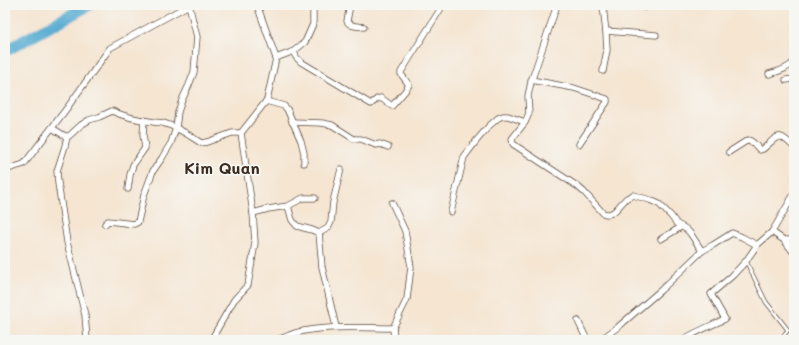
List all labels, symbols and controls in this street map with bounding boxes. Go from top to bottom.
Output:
district label: Kim Quan [184,157,260,178]

